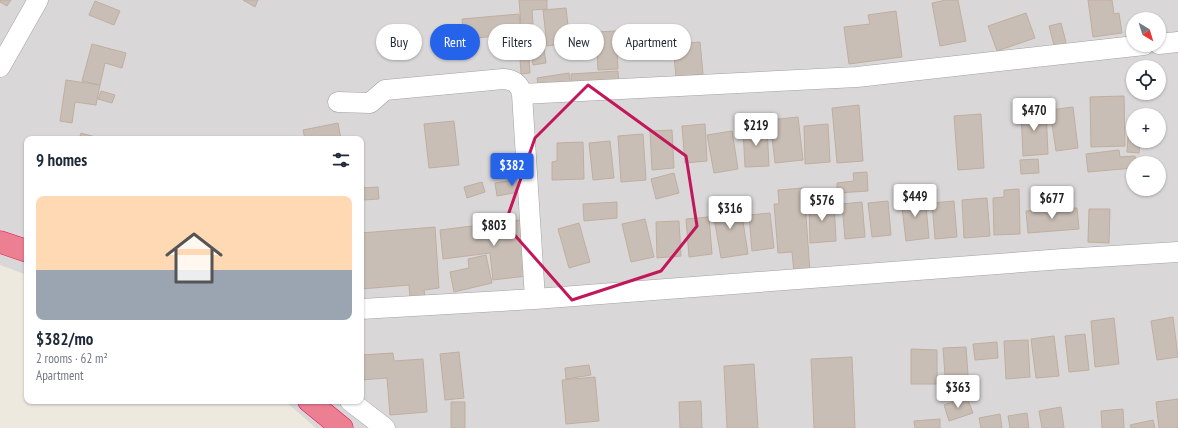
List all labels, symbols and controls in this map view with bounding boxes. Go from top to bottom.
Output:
north arrow [1126,12,1166,52]
map controls [1126,12,1166,196]
chip: Buy [376,24,422,60]
chip: Rent [430,24,480,60]
chip: Filters [488,24,546,60]
chip: New [554,24,604,60]
chip: Apartment [612,24,691,60]
button: locate [1126,60,1166,100]
pin: $470 [1010,98,1058,132]
text: $470 [1022,102,1046,119]
button: + [1126,108,1166,148]
pin: $219 [732,113,780,147]
text: $219 [744,117,768,134]
text: 9 homes [36,149,87,171]
icon: filters [330,149,352,171]
pin: $382 [488,153,536,187]
button: − [1126,156,1166,196]
text: $382 [500,157,524,174]
pin: $449 [891,184,939,218]
pin: $677 [1028,186,1076,220]
pin: $576 [798,188,846,222]
text: $449 [903,188,927,205]
text: $677 [1040,190,1064,207]
text: $576 [810,192,834,209]
pin: $316 [706,196,754,230]
text: $316 [718,200,742,217]
pin: $803 [470,213,518,247]
text: $803 [482,217,506,234]
icon: home [158,222,230,294]
text: $382/mo [36,328,93,350]
text: 2 rooms · 62 m² [36,350,108,367]
text: Apartment [36,367,84,384]
pin: $363 [934,375,982,409]
text: $363 [946,379,970,396]

